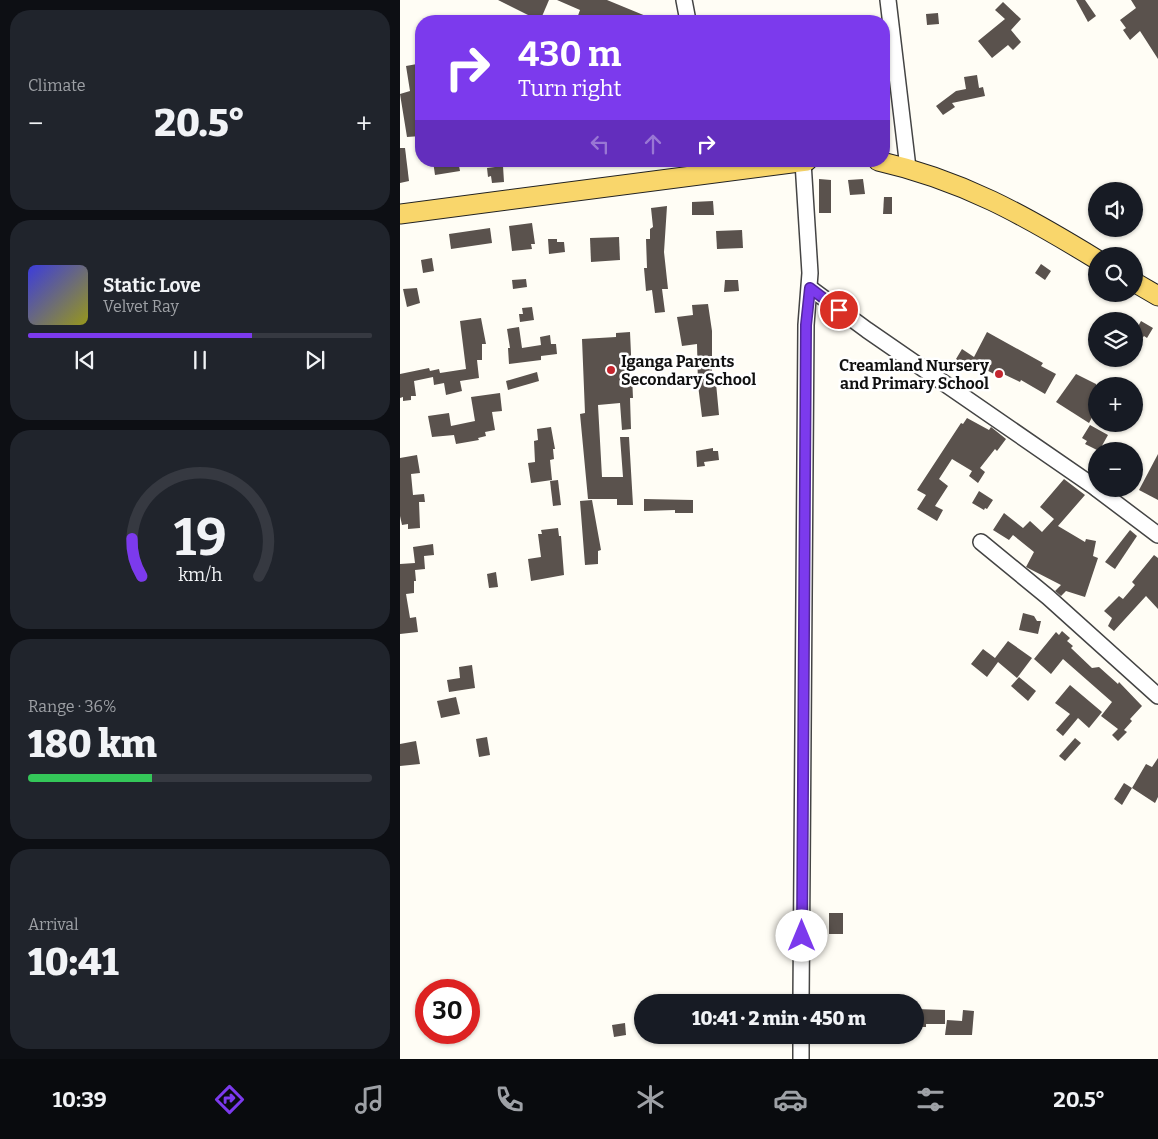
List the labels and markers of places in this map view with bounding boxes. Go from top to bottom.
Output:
pin [818,289,860,331]
place label: Iganga Parents Secondary School [621,352,756,389]
place label: Creamland Nursery and Primary School [839,356,989,393]
marker: Iganga Parents Secondary School [605,364,617,376]
marker: Creamland Nursery and Primary School [993,368,1005,380]

